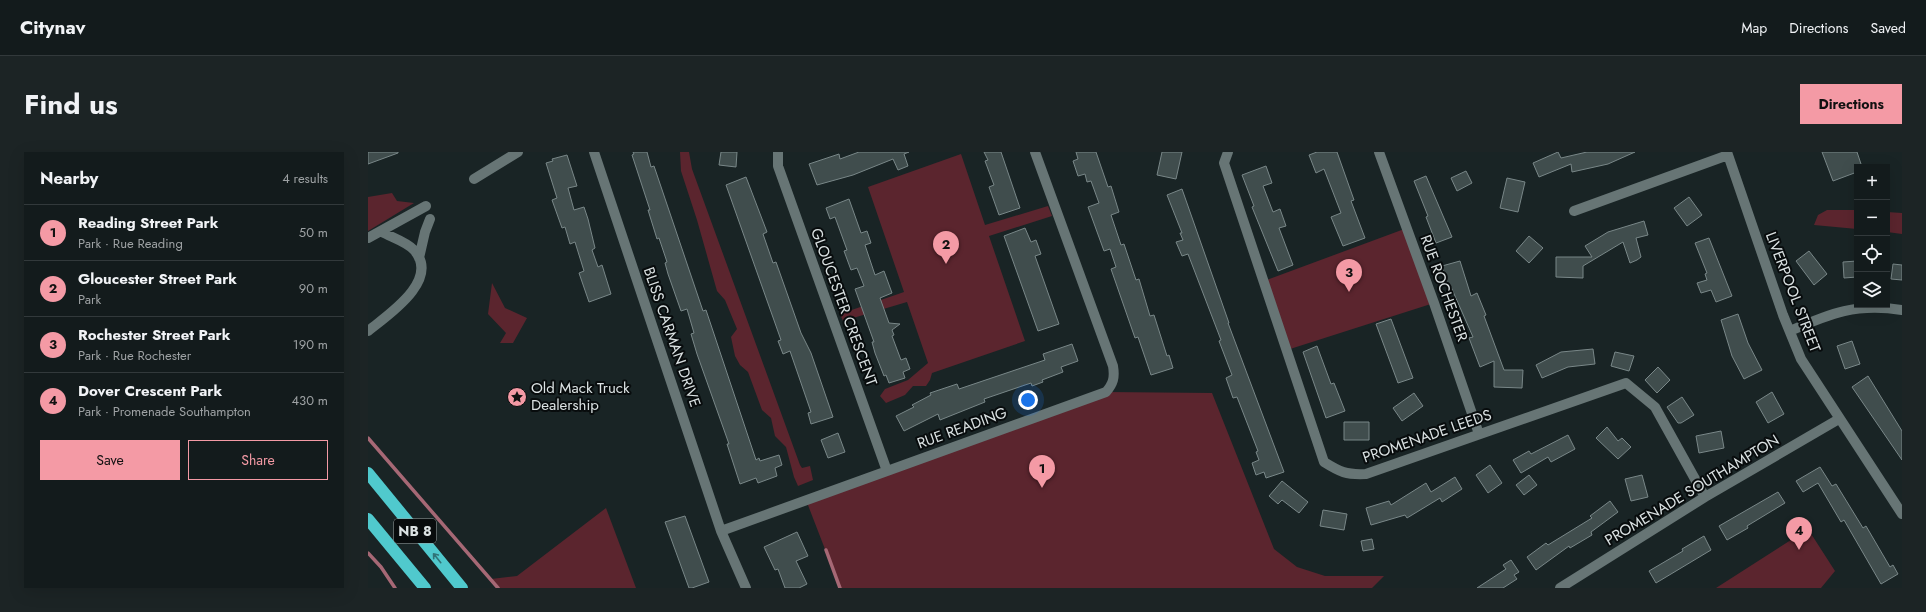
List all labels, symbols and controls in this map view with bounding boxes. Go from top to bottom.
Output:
text: Citynav [20,14,86,41]
text: Map [1741,18,1767,38]
text: Directions [1789,18,1849,38]
text: Saved [1871,18,1906,38]
text: Find us [24,84,118,125]
button: Directions [1800,84,1902,124]
map controls [1854,164,1890,308]
button: + [1854,164,1890,200]
text: Nearby [40,166,98,190]
text: 4 results [282,169,328,188]
button: − [1854,200,1890,236]
text: Reading Street Park [78,212,218,234]
text: 1 [50,223,56,242]
text: 50 m [299,223,328,242]
street label: GLOUCESTER CRESCENT [805,225,883,389]
street label: LIVERPOOL STREET [1760,229,1826,355]
pin: 2 [933,231,959,264]
street label: RUE ROCHESTER [1415,232,1474,345]
text: Park · Rue Reading [78,234,183,253]
button: locate [1854,236,1890,272]
pin: 3 [1336,259,1362,292]
street label: BLISS CARMAN DRIVE [638,264,706,410]
text: Gloucester Street Park [78,268,237,290]
button: layers [1854,272,1890,308]
text: 2 [49,279,57,298]
text: 90 m [299,279,328,298]
text: Park [78,290,101,309]
text: Rochester Street Park [78,324,230,346]
text: 3 [49,335,57,354]
text: 190 m [293,335,328,354]
text: Park · Rue Rochester [78,346,191,365]
place label: Old Mack Truck Dealership [531,377,630,416]
text: Dover Crescent Park [78,380,222,402]
place icon: Old Mack Truck Dealership [506,386,528,408]
your location [1018,390,1038,410]
text: 4 [48,391,58,410]
text: 430 m [291,391,328,410]
text: Park · Promenade Southampton [78,402,251,421]
street label: RUE READING [914,402,1010,454]
street label: PROMENADE LEEDS [1360,404,1494,468]
street label: PROMENADE SOUTHAMPTON [1601,429,1783,551]
button: Save [40,440,180,480]
button: Share [188,440,328,480]
pin: 1 [1029,455,1055,488]
pin: 4 [1786,517,1812,550]
road number: NB 8 [394,519,436,543]
one-way arrow [433,552,442,563]

